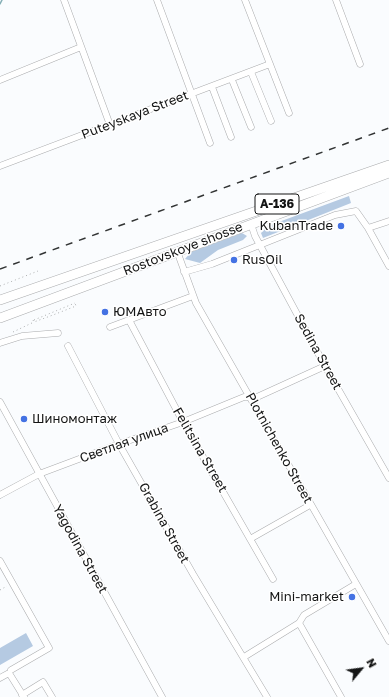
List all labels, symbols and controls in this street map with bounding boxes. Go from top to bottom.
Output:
street label: Puteyskaya Street [79,87,191,143]
road number: А-136 [255,194,299,214]
place label: KubanTrade [260,218,333,234]
street label: Rostovskoye shosse [121,219,245,279]
marker: KubanTrade [336,221,346,231]
place label: RusOil [242,252,283,268]
marker: RusOil [229,255,239,265]
place label: ЮМАвто [113,304,166,320]
marker: ЮМАвто [100,307,110,317]
street label: Sedina Street [291,311,345,393]
street label: Plotnichenko Street [242,390,316,506]
street label: Felitsina Street [169,405,231,495]
place label: Шиномонтаж [32,411,117,427]
marker: Шиномонтаж [19,414,29,424]
street label: Светлая улица [78,420,170,466]
street label: Grabina Street [135,480,193,566]
street label: Yagodina Street [49,502,111,596]
place label: Mini-market [269,589,344,605]
marker: Mini-market [347,592,357,602]
north arrow [341,649,381,689]
text: N [364,656,380,670]

